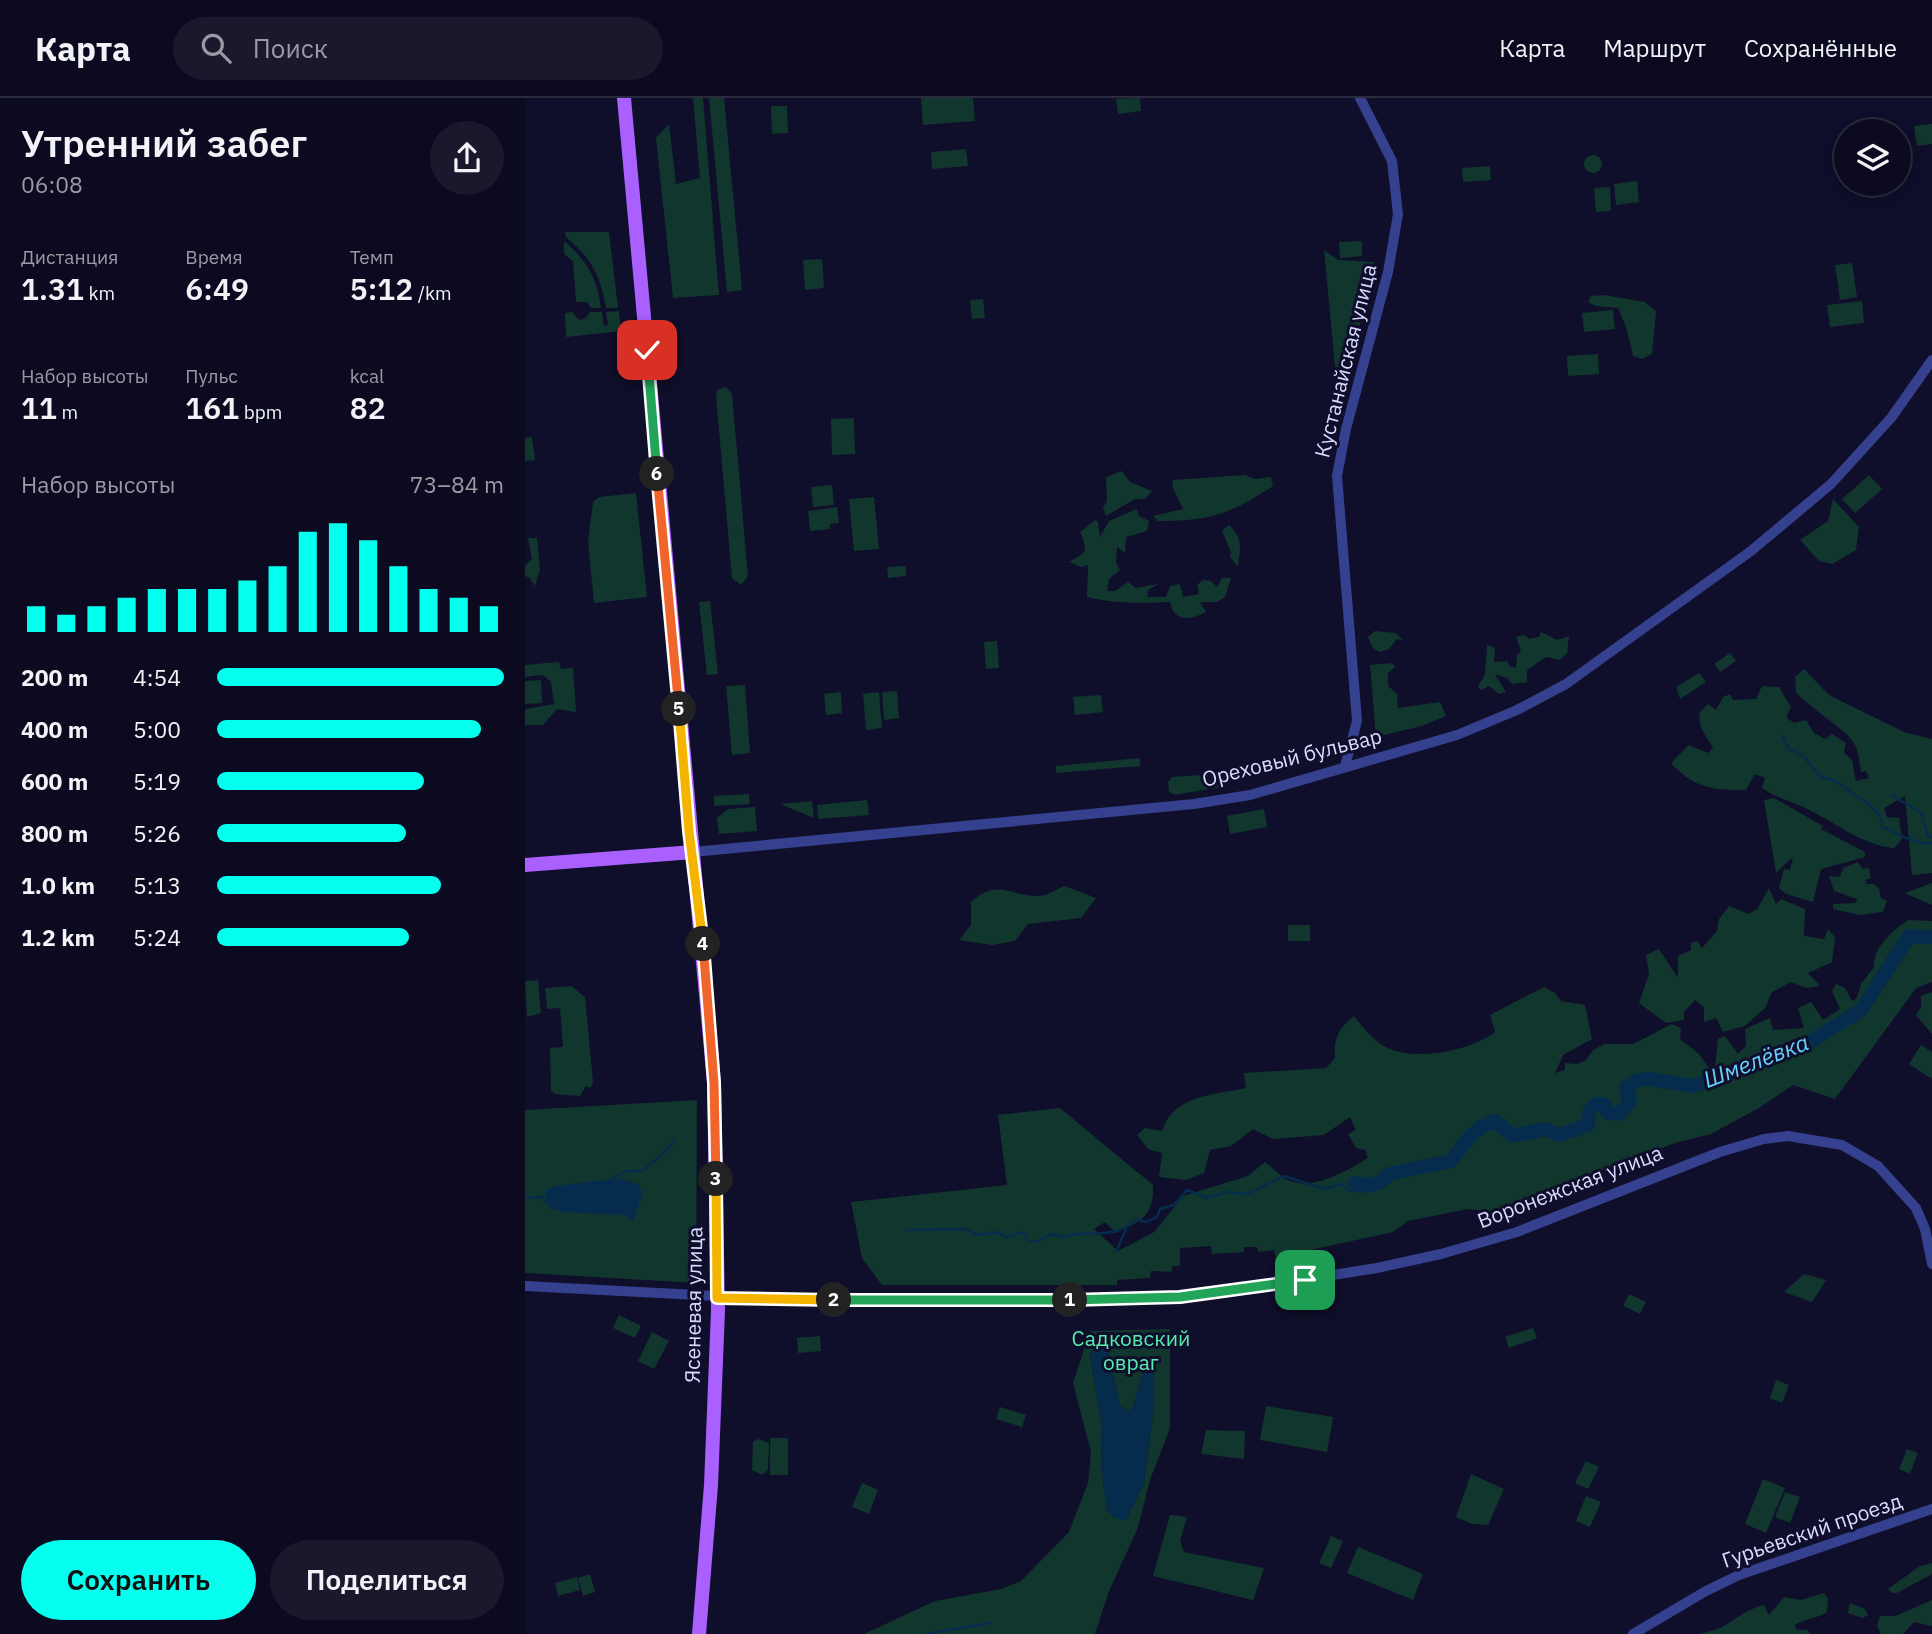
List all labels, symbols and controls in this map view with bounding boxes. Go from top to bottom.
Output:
search box [173,17,663,80]
text: Карта [35,27,131,70]
icon: search [197,29,235,67]
text: Поиск [253,31,328,65]
text: Карта [1499,32,1565,64]
text: Маршрут [1603,32,1706,64]
text: Сохранённые [1744,32,1897,64]
text: Утренний забег [21,118,307,167]
map controls [1834,119,1911,196]
button: layers [1834,119,1911,196]
button: share [430,121,504,195]
text: 06:08 [21,169,83,199]
text: Дистанция [21,245,118,269]
text: Время [185,245,243,269]
text: Темп [350,245,394,269]
street label: Кустанайская улица [1307,261,1383,460]
text: 1.31 [21,269,84,308]
text: 6:49 [185,269,249,308]
text: 5:12 [350,269,413,308]
text: km [84,281,115,305]
text: /km [413,281,452,305]
pin [617,320,677,380]
icon: check [628,331,666,369]
text: Набор высоты [21,364,148,388]
text: Пульс [185,364,238,388]
text: kcal [350,364,384,388]
text: 11 [21,388,57,427]
text: 161 [185,388,239,427]
text: 82 [350,388,386,427]
text: m [57,400,78,424]
text: bpm [239,400,282,424]
pin: 6 [639,456,675,492]
text: 6 [651,461,662,485]
text: Набор высоты [21,469,175,499]
text: 73–84 m [410,469,504,499]
text: 200 m [21,662,88,692]
text: 4:54 [133,662,181,692]
pin: 5 [661,692,697,726]
text: 5 [673,696,684,720]
text: 400 m [21,714,88,744]
text: 5:00 [133,714,181,744]
street label: Ореховый бульвар [1199,721,1385,793]
text: 600 m [21,766,88,796]
text: 5:19 [133,766,181,796]
text: 800 m [21,818,88,848]
text: 5:26 [133,818,181,848]
text: 1.0 km [21,870,95,900]
text: 5:13 [133,870,181,900]
text: 1.2 km [21,922,95,952]
text: 5:24 [133,922,181,952]
pin: 4 [685,926,721,962]
text: 4 [697,931,708,955]
water label: Шмелёвка [1699,1026,1813,1094]
street label: Воронежская улица [1473,1138,1666,1234]
pin: 3 [699,1162,733,1196]
text: 3 [710,1166,721,1190]
street label: Ясеневая улица [678,1227,708,1383]
pin [1275,1250,1335,1310]
icon: arrive [1286,1261,1324,1299]
pin: 2 [817,1282,851,1318]
pin: 1 [1053,1282,1087,1318]
text: 2 [828,1287,839,1311]
text: 1 [1064,1287,1075,1311]
park label: Садковский овраг [1072,1324,1190,1376]
street label: Гурьевский проезд [1718,1486,1905,1574]
button: Сохранить [21,1540,256,1620]
button: Поделиться [270,1540,504,1620]

